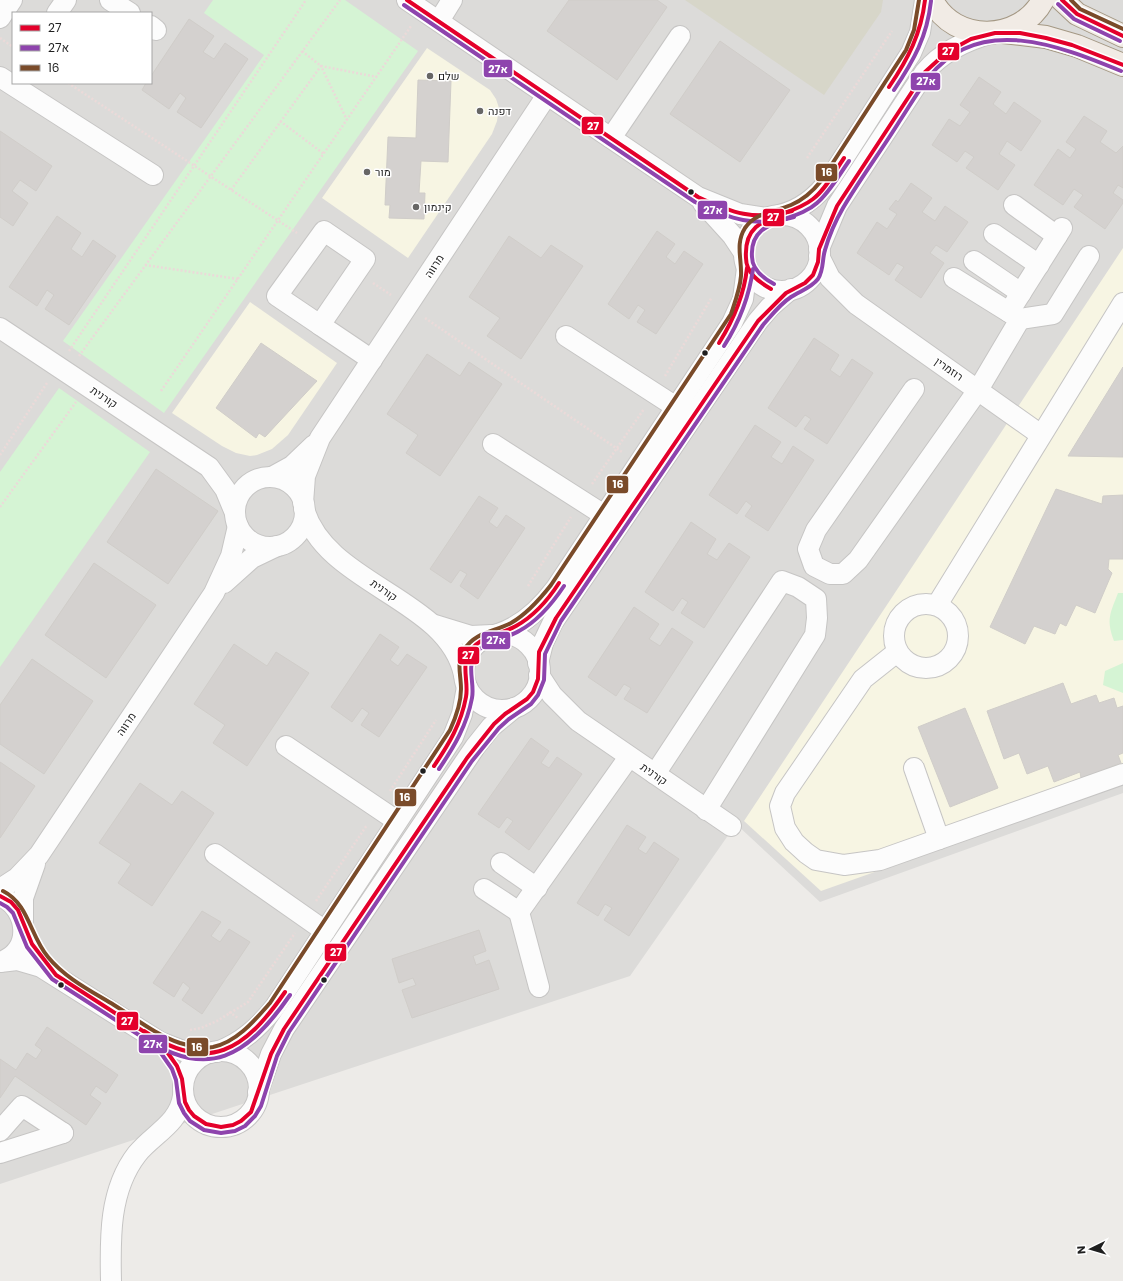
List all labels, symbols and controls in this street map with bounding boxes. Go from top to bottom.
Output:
legend [12,12,152,84]
text: 27 [48,19,62,36]
text: 27א [48,39,69,56]
line badge: 27 [937,42,960,61]
text: 27 [942,43,954,59]
text: 16 [48,59,59,76]
line badge: 27א [483,59,513,78]
text: 27א [488,61,508,77]
place label: שלם [438,68,459,84]
marker: שלם [425,71,435,81]
line badge: 27א [910,72,941,91]
text: 27א [916,73,936,89]
place label: דפנה [488,103,511,119]
marker: דפנה [475,106,485,116]
line badge: 27 [581,116,604,135]
text: 27 [587,118,599,134]
line badge: 16 [815,163,838,182]
place label: מור [375,164,391,180]
text: 16 [821,164,833,180]
marker: מור [362,167,372,177]
unlabelled marker [686,187,696,197]
place label: קינמון [424,199,452,215]
line badge: 27א [697,200,728,220]
marker: קינמון [411,202,421,212]
text: 27א [703,202,723,218]
line badge: 27 [762,208,785,227]
text: 27 [767,209,779,225]
street label: מרווה [420,251,448,281]
unlabelled marker [700,348,710,358]
street label: רוזמרין [932,353,966,385]
street label: קורנית [87,382,121,412]
line badge: 16 [606,475,629,494]
text: 16 [612,476,624,492]
street label: קורנית [367,575,401,605]
line badge: 27א [481,631,511,650]
text: 27א [486,632,506,648]
line badge: 27 [457,646,480,665]
text: 27 [462,647,474,663]
street label: מרווה [112,709,140,739]
street label: קורנית [637,759,671,789]
unlabelled marker [418,766,428,776]
line badge: 16 [394,788,417,807]
text: 16 [399,789,411,805]
line badge: 27 [324,943,347,962]
text: 27 [330,944,342,960]
unlabelled marker [319,975,329,985]
unlabelled marker [56,980,66,990]
line badge: 27 [116,1011,139,1031]
text: 27 [121,1013,133,1029]
line badge: 27א [138,1034,168,1054]
text: 27א [143,1036,163,1052]
line badge: 16 [186,1037,209,1057]
text: 16 [191,1039,203,1055]
north arrow [1071,1229,1111,1269]
text: N [1073,1245,1089,1255]

